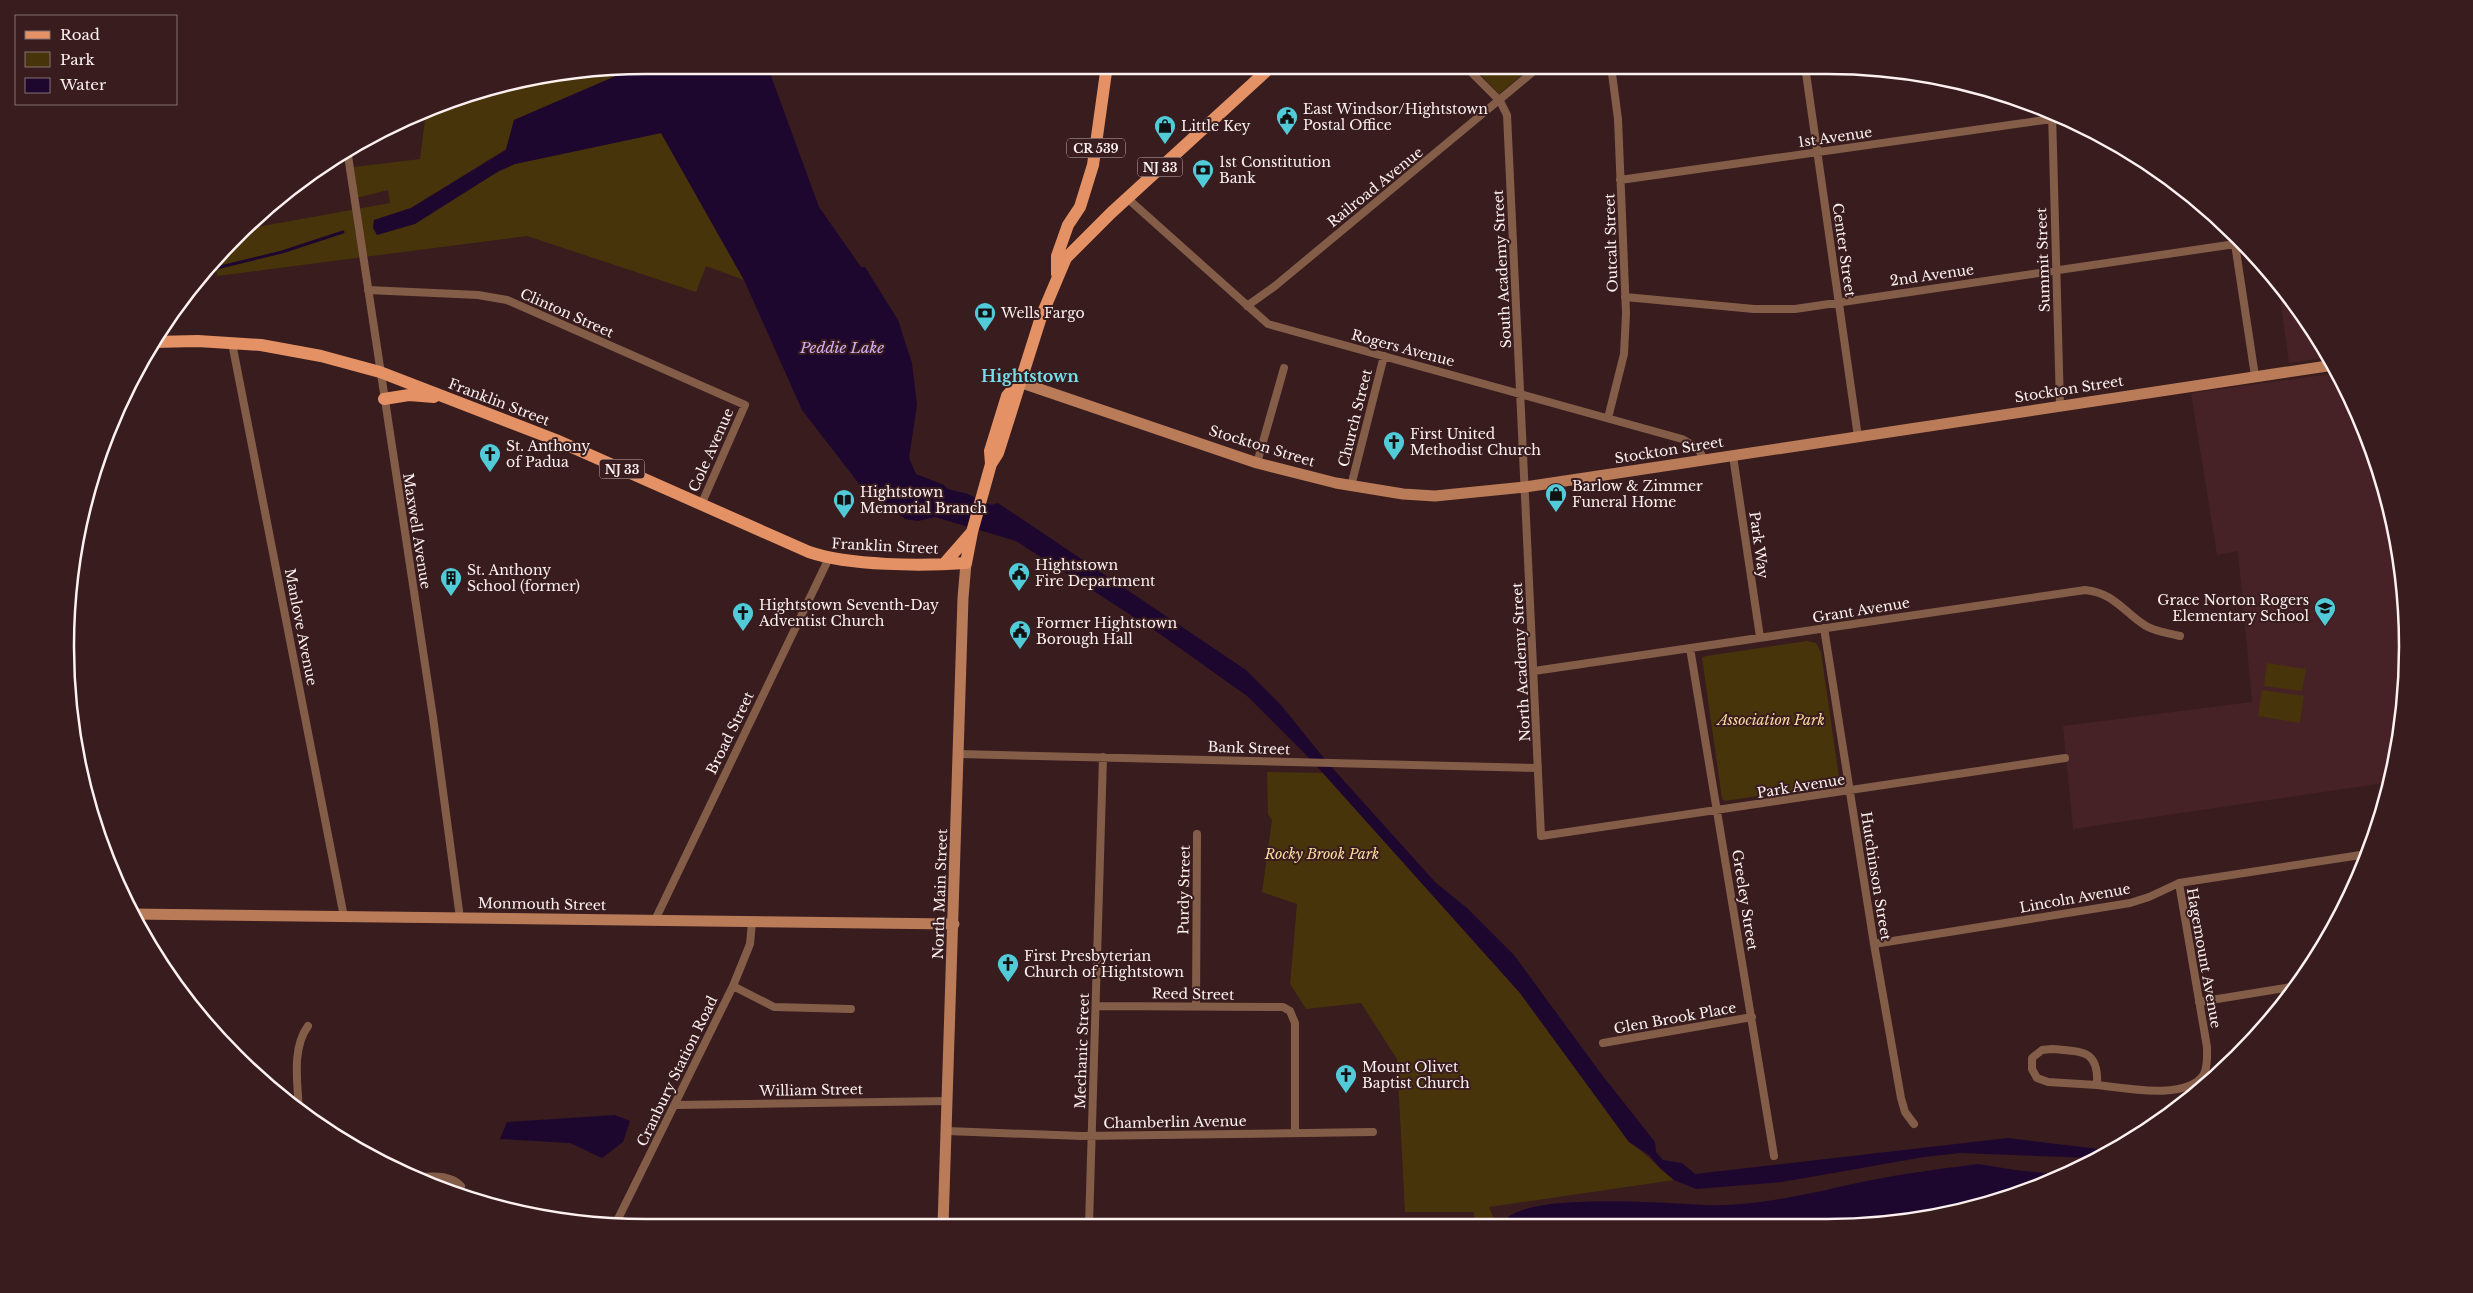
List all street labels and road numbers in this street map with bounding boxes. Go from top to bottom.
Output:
street label: 1st Avenue [1797,123,1873,151]
road number: CR 539 [1067,138,1125,158]
street label: Railroad Avenue [1324,143,1426,231]
road number: NJ 33 [1138,158,1182,176]
street label: South Academy Street [1489,189,1515,349]
street label: Outcalt Street [1600,192,1622,293]
street label: Center Street [1829,202,1860,299]
street label: Summit Street [2032,207,2054,313]
street label: 2nd Avenue [1889,260,1975,290]
street label: Clinton Street [517,284,617,342]
street label: Rogers Avenue [1349,326,1457,370]
street label: Church Street [1334,367,1376,469]
street label: Stockton Street [2013,371,2125,406]
street label: Franklin Street [446,374,553,430]
street label: Cole Avenue [685,405,737,495]
street label: Stockton Street [1207,421,1318,471]
street label: Stockton Street [1613,432,1725,467]
road number: NJ 33 [600,459,644,478]
street label: Maxwell Avenue [399,472,435,590]
street label: Park Way [1745,510,1773,580]
street label: Franklin Street [831,534,940,558]
street label: Manlove Avenue [281,567,321,687]
street label: North Academy Street [1508,581,1534,742]
street label: Grant Avenue [1811,593,1911,627]
street label: Broad Street [702,688,758,777]
street label: Bank Street [1207,738,1291,758]
street label: Park Avenue [1756,770,1846,802]
street label: Hutchinson Street [1857,810,1895,942]
street label: North Main Street [929,828,951,960]
street label: Purdy Street [1174,844,1194,935]
street label: Greeley Street [1728,848,1762,952]
street label: Lincoln Avenue [2018,879,2132,917]
street label: Hagemount Avenue [2183,886,2225,1030]
street label: Monmouth Street [478,894,607,914]
street label: Reed Street [1152,984,1235,1004]
street label: Cranbury Station Road [633,992,722,1149]
street label: Mechanic Street [1071,992,1093,1109]
street label: Glen Brook Place [1612,998,1738,1038]
street label: William Street [758,1080,864,1100]
street label: Chamberlin Avenue [1103,1112,1247,1132]

